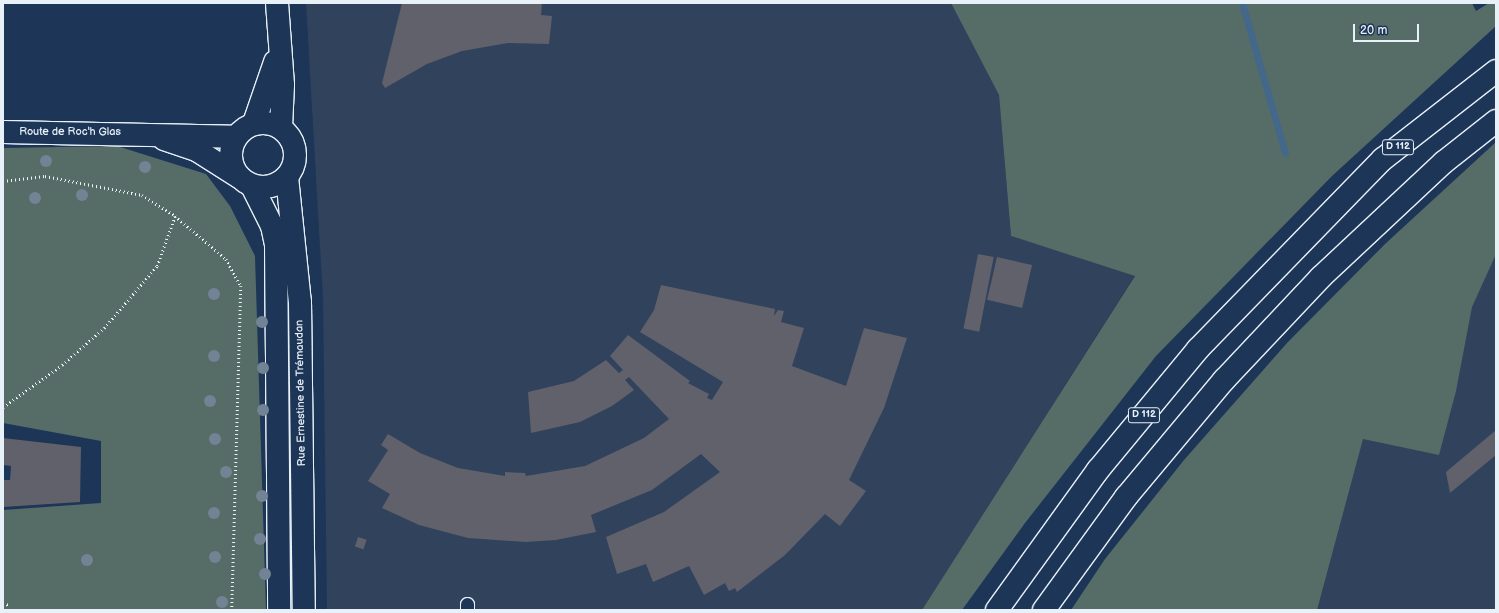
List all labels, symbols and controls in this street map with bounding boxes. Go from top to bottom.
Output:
scale bar [1355,16,1421,42]
text: 20 m [1360,23,1387,38]
street label: Route de Roc'h Glas [19,125,121,139]
road number: D 112 [1381,139,1415,155]
street label: Rue Ernestine de Trémaudan [293,319,309,467]
road number: D 112 [1127,407,1161,423]

